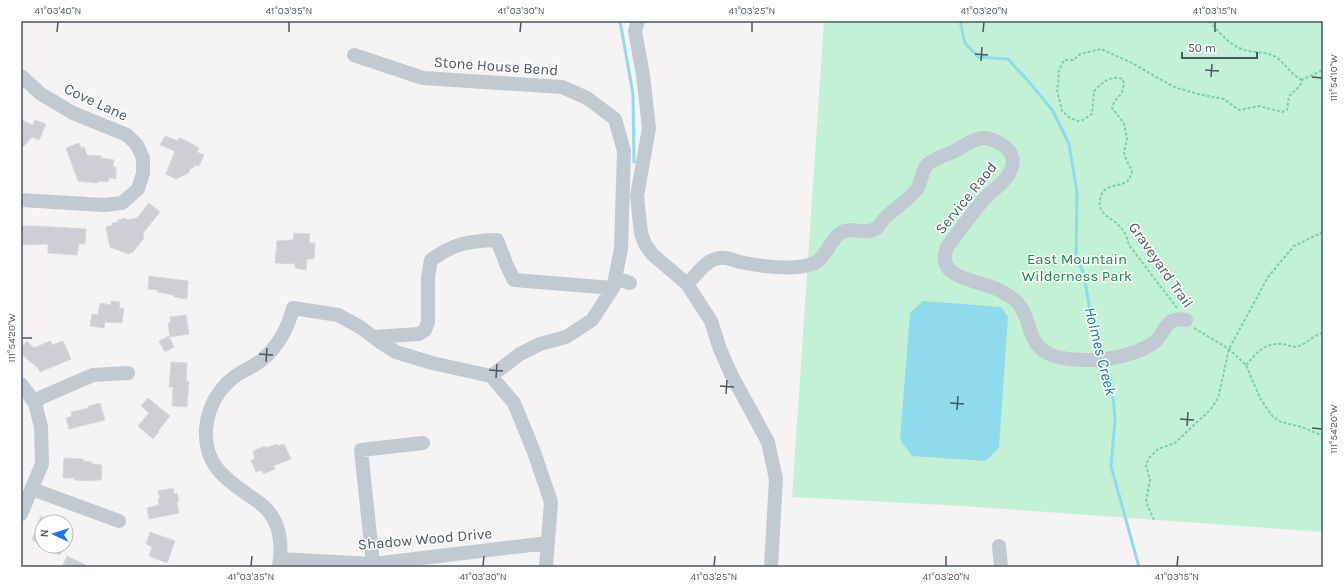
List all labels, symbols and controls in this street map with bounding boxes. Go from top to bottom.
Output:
text: 41°03'40"N [35,5,81,17]
text: 41°03'35"N [266,5,312,17]
text: 41°03'30"N [497,5,545,17]
text: 41°03'25"N [729,5,775,17]
text: 41°03'20"N [960,5,1008,17]
text: 41°03'15"N [1193,5,1237,17]
scale bar [1182,34,1257,60]
text: 50 m [1188,41,1216,55]
street label: Stone House Bend [433,53,559,79]
text: 111°54'10"W [1328,54,1340,102]
street label: Cove Lane [61,79,131,125]
street label: Service Raod [931,158,1001,238]
street label: Graveyard Trail [1125,219,1197,311]
park label: East Mountain Wilderness Park [1022,250,1132,285]
water label: Holmes Creek [1080,305,1121,398]
text: 111°54'20"W [6,313,18,363]
text: 111°54'20"W [1328,404,1340,454]
north arrow [34,514,74,554]
street label: Shadow Wood Drive [357,524,493,554]
text: N [38,529,51,538]
text: 41°03'35"N [228,571,274,583]
text: 41°03'30"N [459,571,507,583]
text: 41°03'25"N [691,571,737,583]
text: 41°03'20"N [922,571,970,583]
text: 41°03'15"N [1155,571,1199,583]

